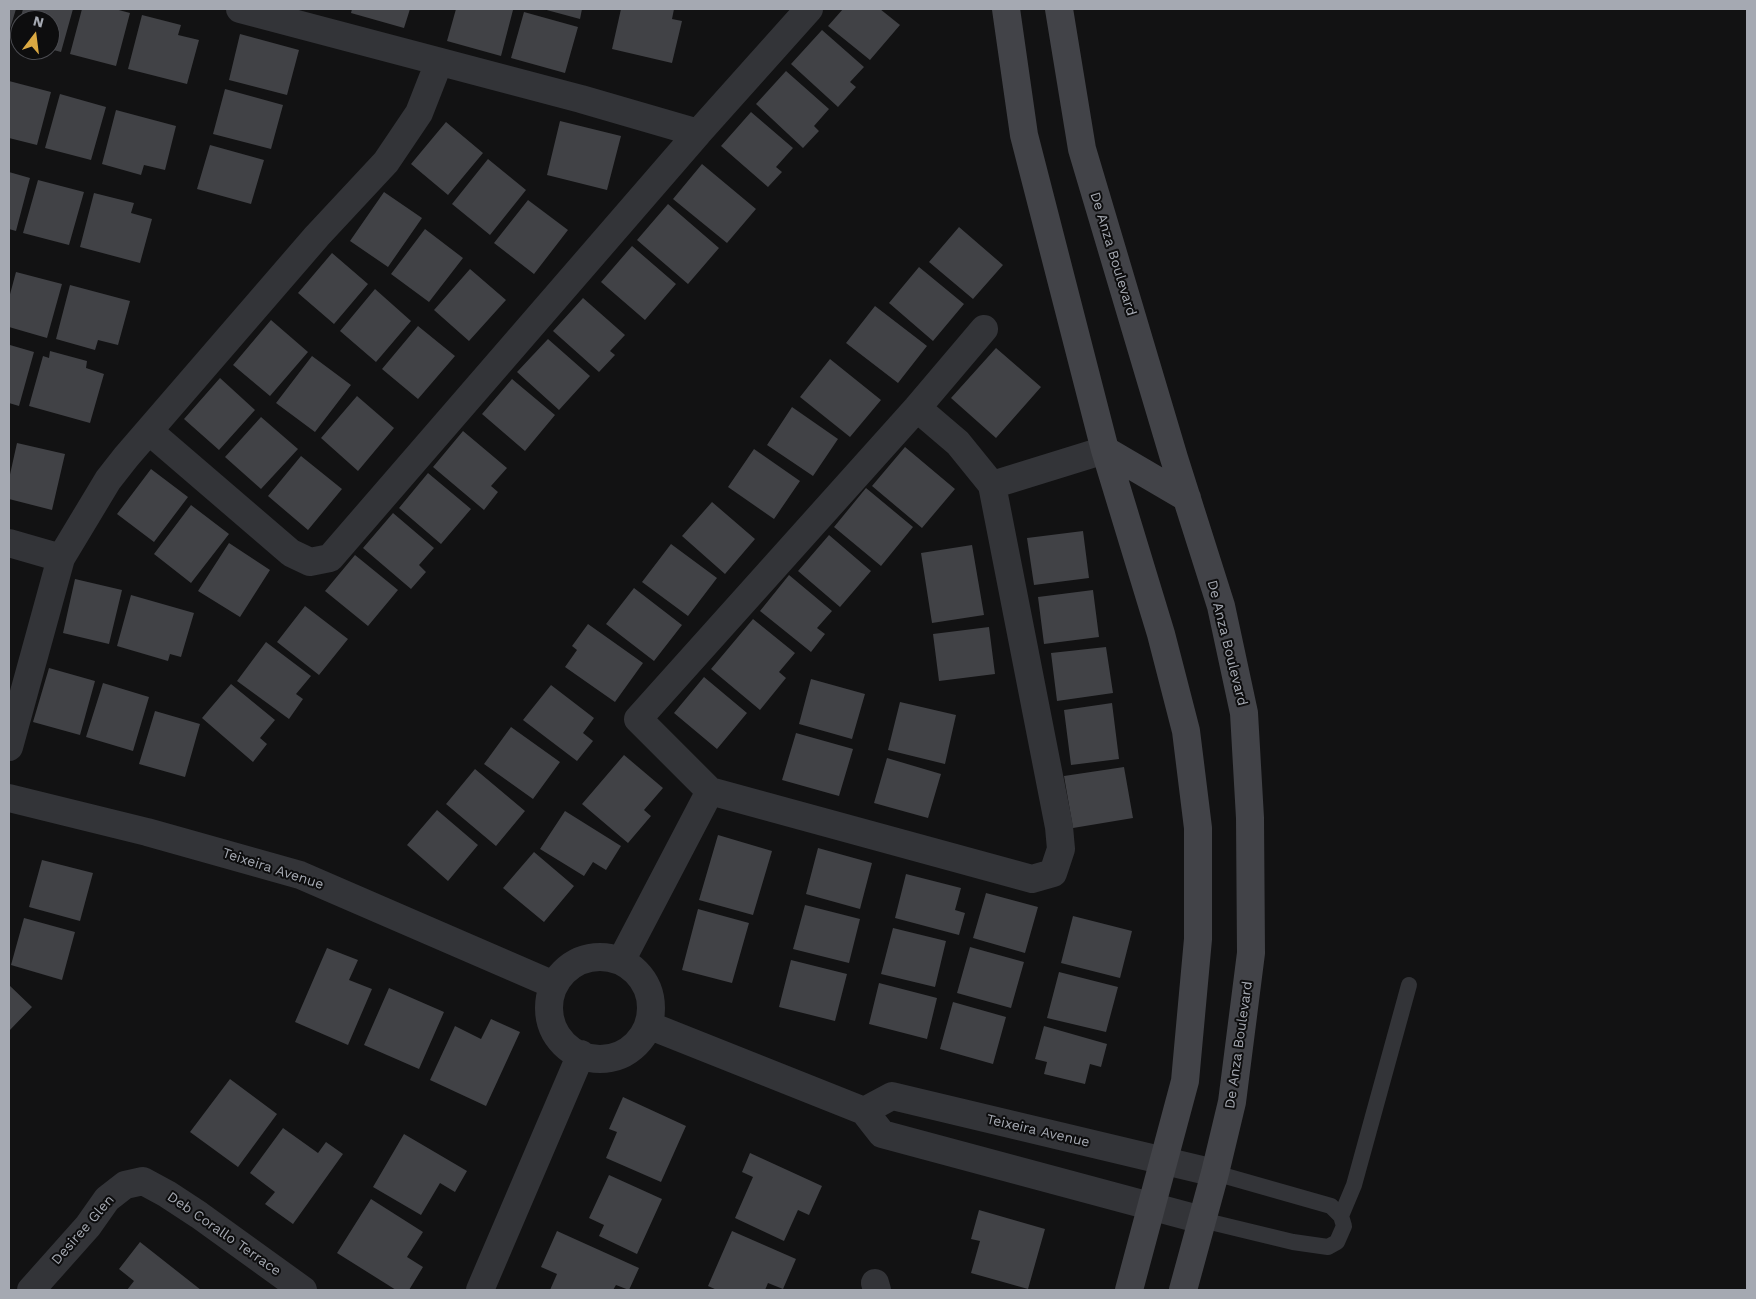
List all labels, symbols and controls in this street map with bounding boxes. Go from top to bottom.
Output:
north arrow [10,10,60,60]
text: N [32,12,46,31]
street label: De Anza Boulevard [1086,190,1140,318]
street label: De Anza Boulevard [1203,579,1251,707]
street label: Teixeira Avenue [220,845,326,893]
street label: De Anza Boulevard [1222,980,1256,1110]
street label: Teixeira Avenue [985,1111,1091,1151]
street label: Deb Corallo Terrace [164,1188,284,1280]
street label: Desiree Glen [48,1192,118,1268]

